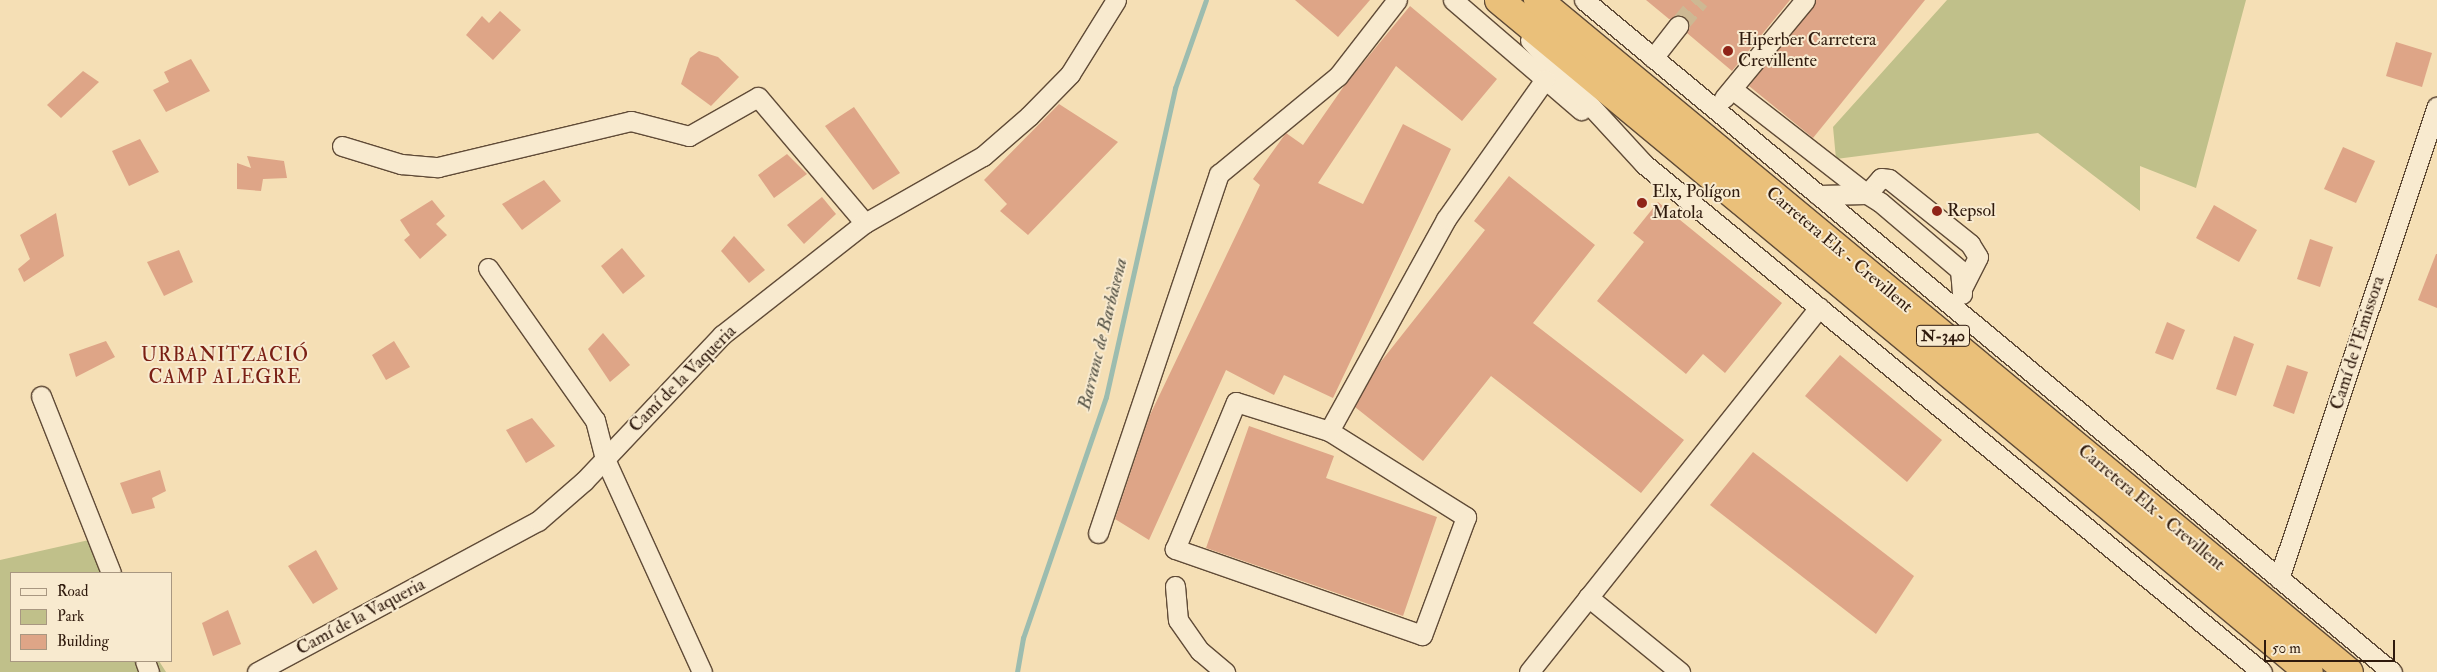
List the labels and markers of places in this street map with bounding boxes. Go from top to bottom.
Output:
place label: Hiperber Carretera Crevillente [1738,30,1877,72]
marker: Hiperber Carretera Crevillente [1722,45,1734,57]
place label: Elx, Polígon Matola [1652,182,1740,224]
marker: Elx, Polígon Matola [1636,197,1648,209]
place label: Repsol [1947,200,1996,222]
marker: Repsol [1931,205,1943,217]

